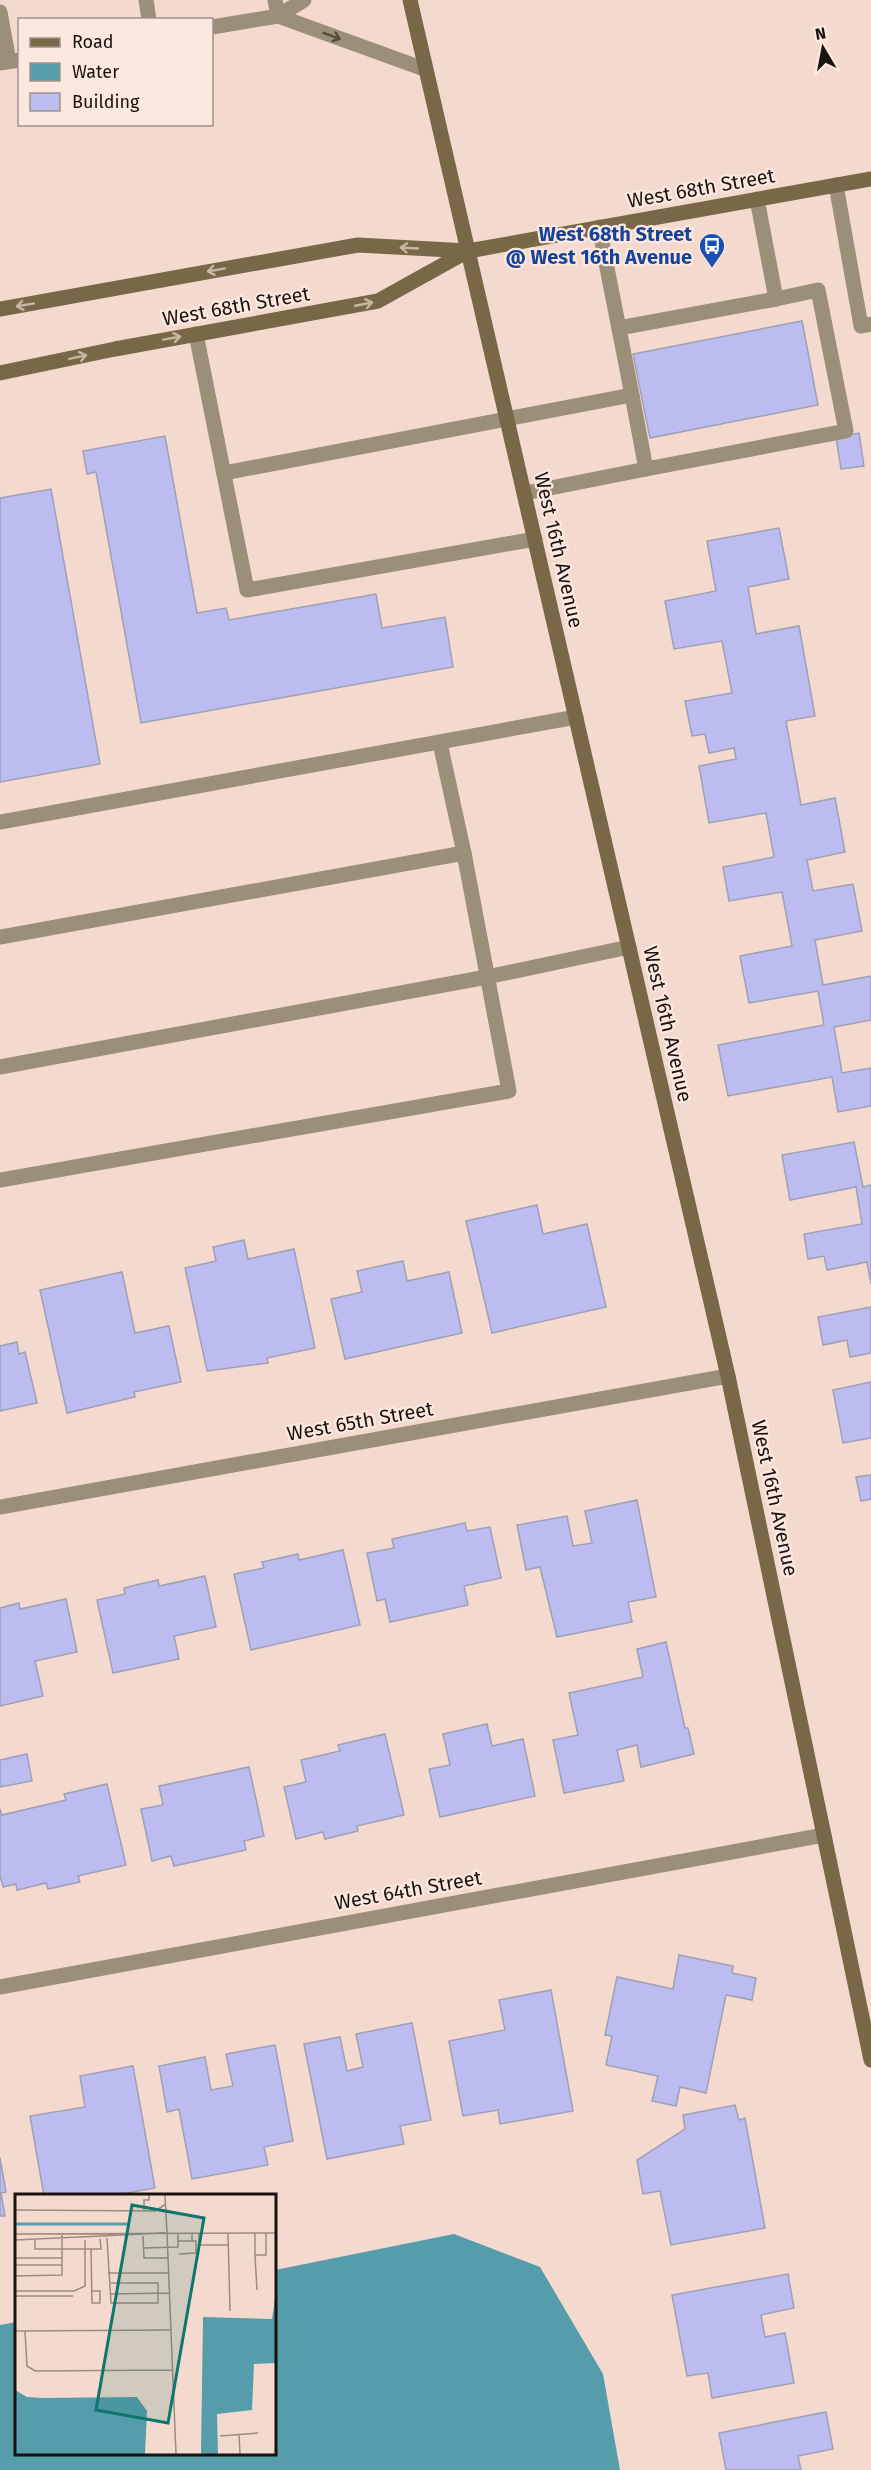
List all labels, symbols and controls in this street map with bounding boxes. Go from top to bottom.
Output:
legend [18,18,213,126]
north arrow [793,18,853,78]
text: N [814,23,827,44]
text: Road [72,31,114,53]
one-way arrow [323,31,341,42]
text: Water [72,61,119,83]
text: Building [72,91,140,113]
street label: West 68th Street [625,163,777,213]
place label: West 68th Street @ West 16th Avenue [505,222,692,269]
bus stop icon: West 68th Street @ West 16th Avenue [697,231,727,269]
one-way arrow [400,242,420,253]
one-way arrow [207,265,227,276]
street label: West 68th Street [160,281,312,331]
one-way arrow [354,298,374,309]
one-way arrow [15,300,35,311]
one-way arrow [162,333,182,344]
one-way arrow [67,351,87,362]
street label: West 16th Avenue [529,470,589,630]
street label: West 16th Avenue [638,944,698,1104]
street label: West 65th Street [285,1396,436,1446]
street label: West 16th Avenue [747,1418,803,1578]
street label: West 64th Street [333,1865,484,1915]
inset map [15,2194,276,2455]

